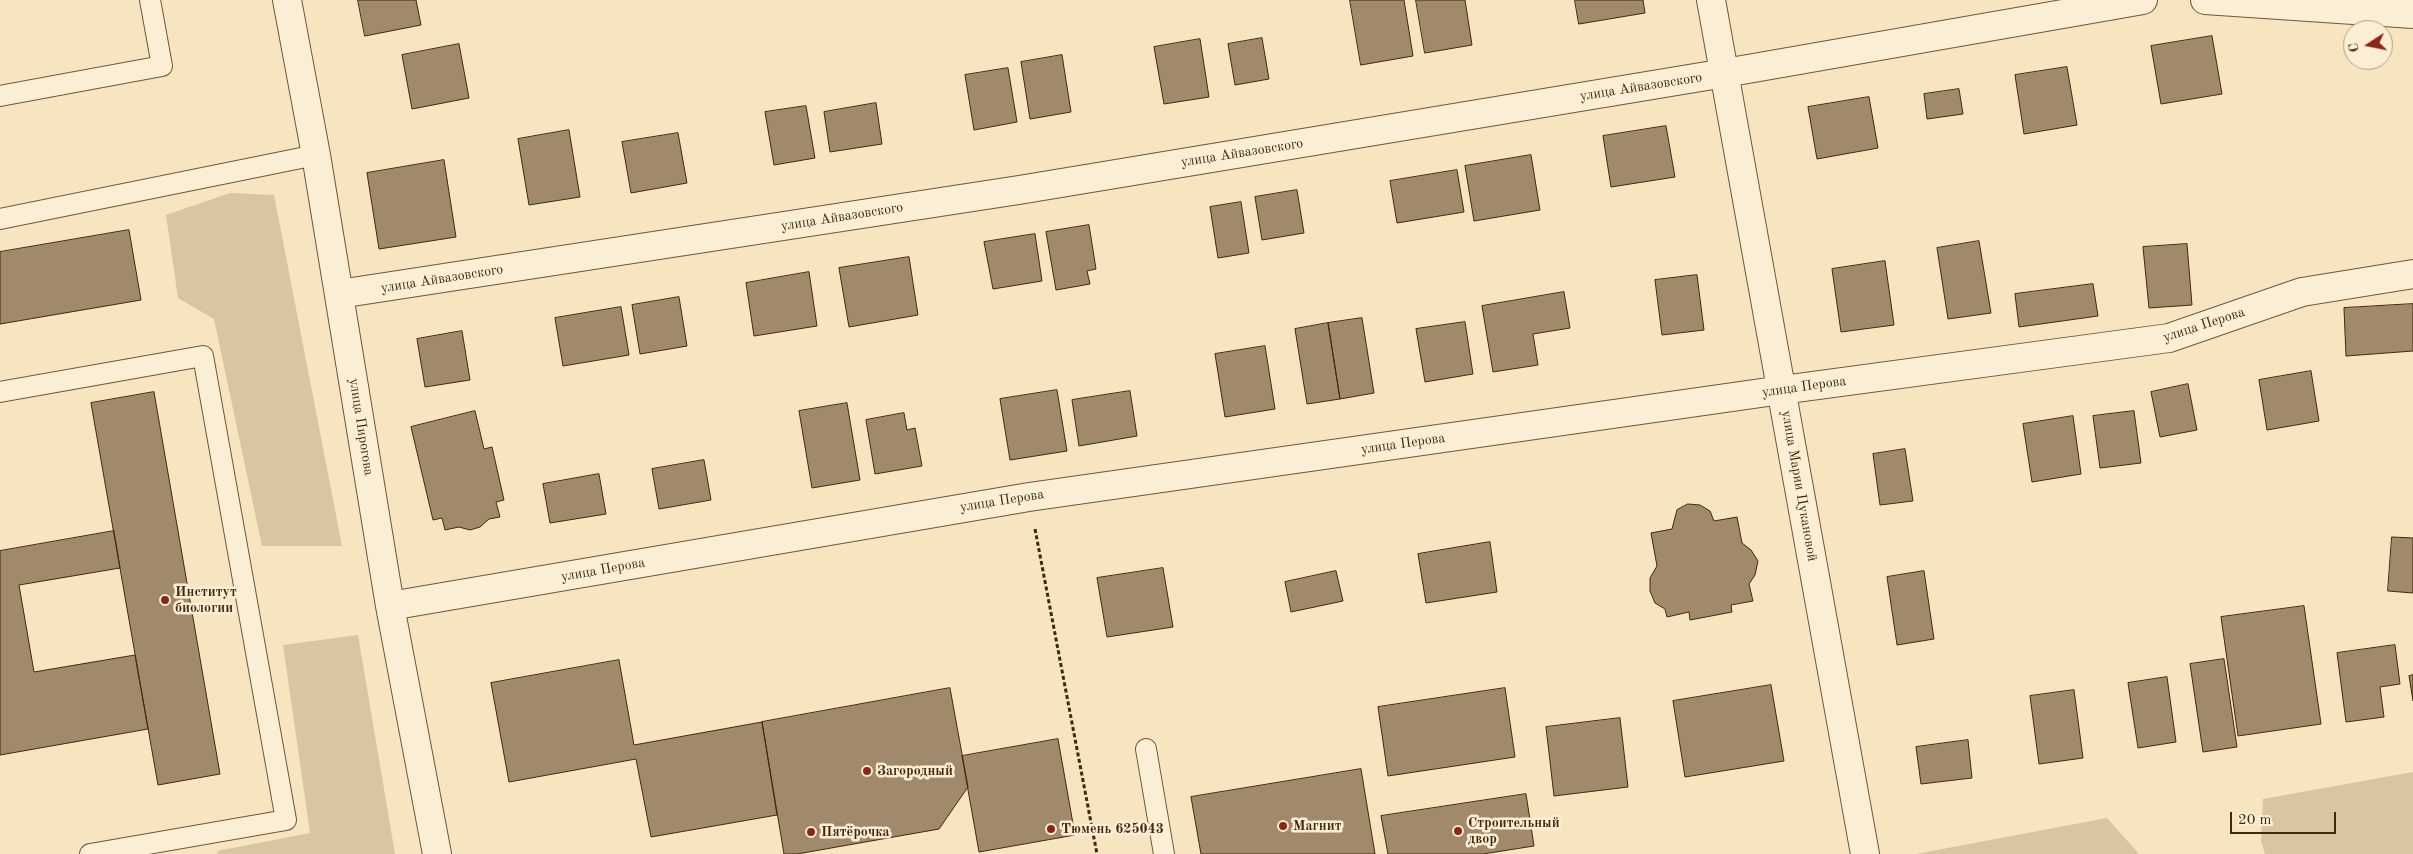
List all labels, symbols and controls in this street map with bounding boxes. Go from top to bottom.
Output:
north arrow [2343,20,2393,70]
text: С [2347,42,2362,54]
street label: улица Айвазовского [1579,69,1703,105]
street label: улица Айвазовского [1180,135,1304,171]
street label: улица Айвазовского [780,199,904,235]
street label: улица Айвазовского [380,261,504,297]
street label: улица Перова [2161,304,2247,346]
street label: улица Перова [1761,373,1847,401]
street label: улица Пирогова [345,377,377,477]
street label: улица Марии Цукановой [1777,409,1821,563]
street label: улица Перова [1360,430,1446,458]
street label: улица Перова [959,486,1045,516]
street label: улица Перова [560,554,646,586]
place label: Институт биологии [175,584,237,616]
marker: Институт биологии [159,594,171,606]
place label: Загородный [877,763,953,779]
marker: Загородный [861,765,873,777]
scale bar [2233,802,2339,834]
text: 20 m [2238,813,2272,828]
place label: Строительный двор [1468,815,1560,848]
place label: Магнит [1293,818,1341,834]
marker: Магнит [1277,820,1289,832]
place label: Тюмень 625043 [1061,821,1164,837]
marker: Тюмень 625043 [1045,823,1057,835]
place label: Пятёрочка [821,824,890,840]
marker: Строительный двор [1452,825,1464,837]
marker: Пятёрочка [805,826,817,838]

